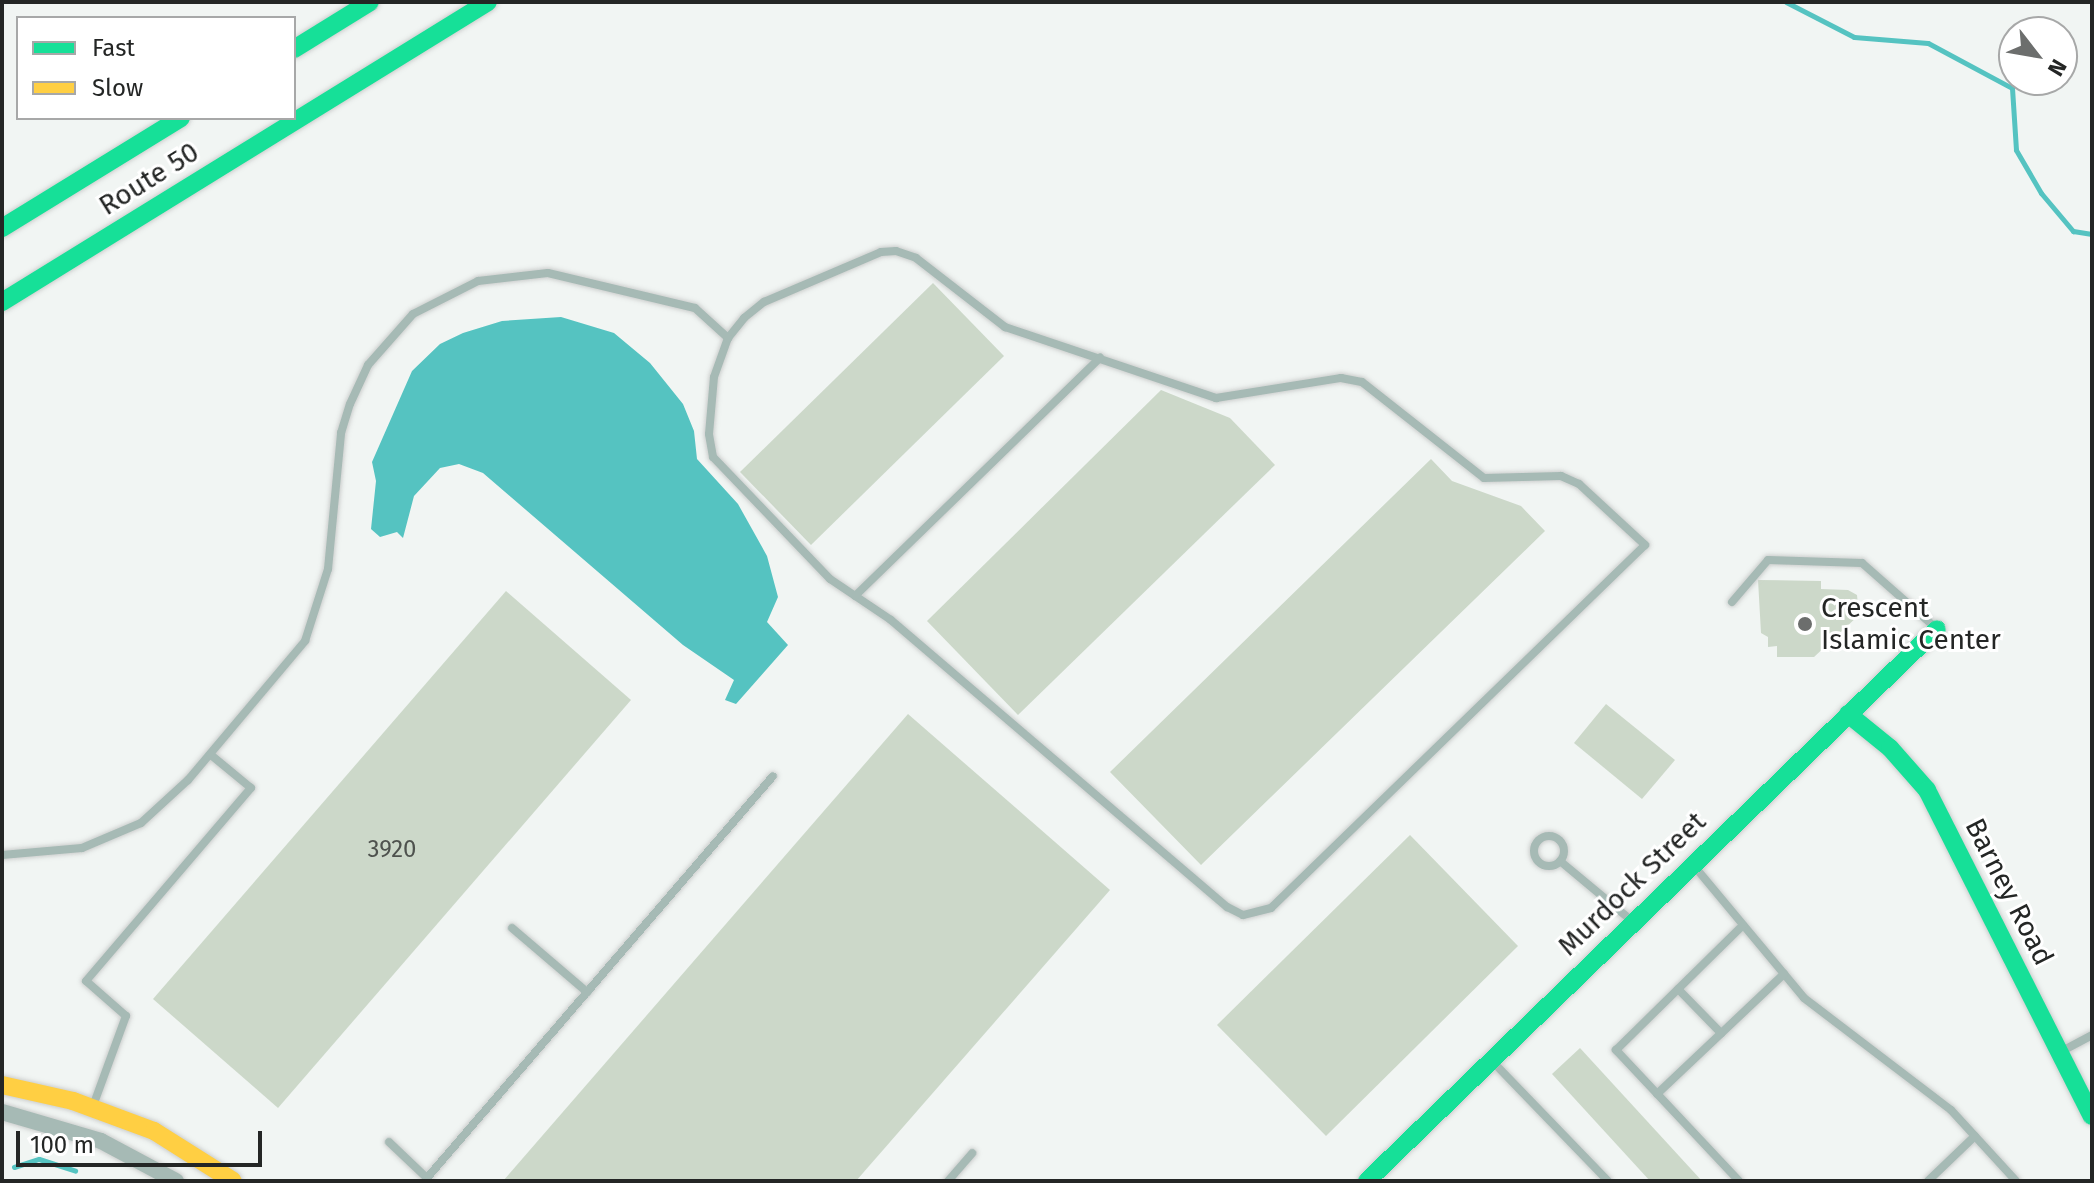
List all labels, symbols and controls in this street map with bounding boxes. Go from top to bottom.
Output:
legend [16,16,296,120]
north arrow [1998,16,2078,96]
text: Fast [92,34,135,62]
text: N [2042,54,2073,81]
text: Slow [92,74,143,102]
street label: Route 50 [93,135,205,223]
place label: Crescent Islamic Center [1821,591,2001,657]
marker: Crescent Islamic Center [1796,615,1814,633]
street label: Murdock Street [1551,805,1713,963]
street label: Barney Road [1958,813,2060,971]
house number: 3920 [367,836,417,864]
scale bar [20,1115,266,1165]
text: 100 m [30,1131,94,1159]

